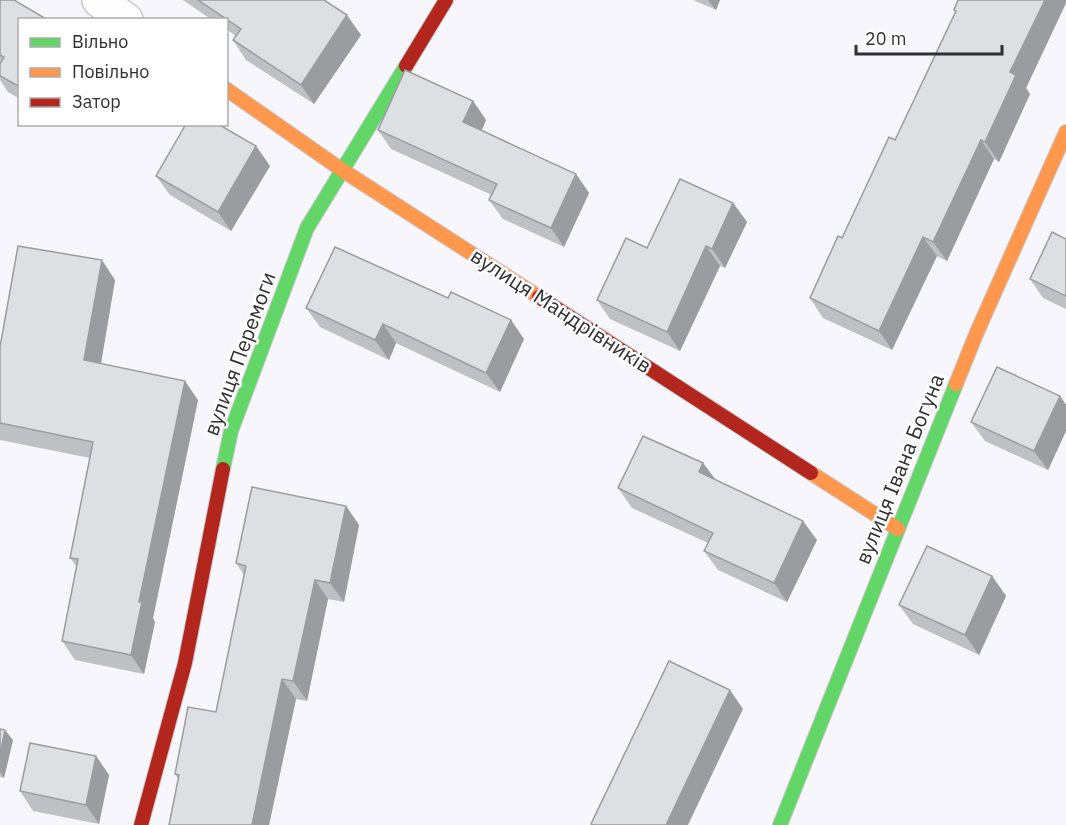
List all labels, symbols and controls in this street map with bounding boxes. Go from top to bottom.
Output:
legend [18,18,228,126]
scale bar [856,18,1002,56]
text: 20 m [865,27,907,50]
text: Вільно [72,30,128,53]
text: Повільно [72,60,149,83]
text: Затор [72,90,121,113]
street label: вулиця Мандрівників [466,241,657,379]
street label: вулиця Перемоги [196,268,282,439]
street label: вулиця Івана Богуна [848,369,950,568]

